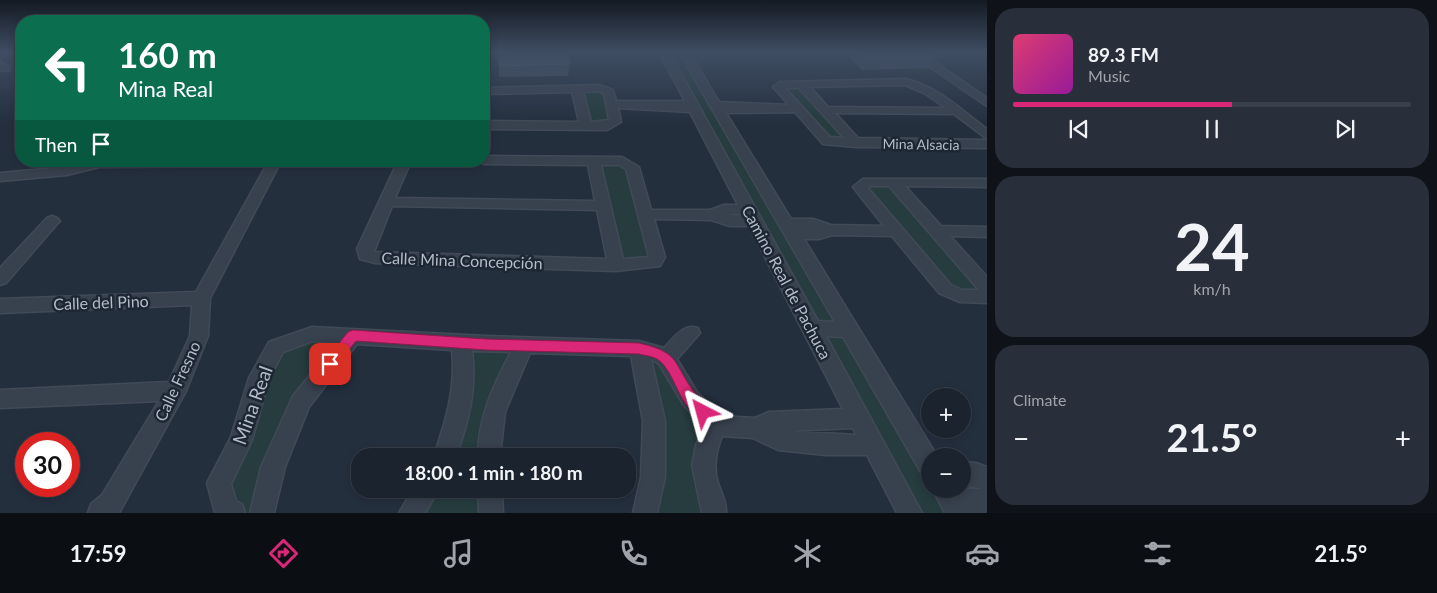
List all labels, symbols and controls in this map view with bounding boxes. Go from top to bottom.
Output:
text: 160 m [118,33,217,75]
icon: left [35,35,100,100]
text: 89.3 FM [1088,43,1159,66]
text: Music [1088,66,1130,85]
text: Mina Real [118,75,213,102]
icon: previous [1065,115,1093,143]
icon: pause [1198,115,1226,143]
icon: next [1331,115,1359,143]
icon: arrive [87,130,115,158]
text: Then [35,133,77,156]
street label: Mina Alsacia [882,135,960,153]
street label: Camino Real de Pachuca [738,202,836,362]
text: 24 [1174,207,1250,285]
street label: Calle Mina Concepción [381,248,543,272]
text: km/h [1193,279,1231,298]
street label: Calle del Pino [53,291,149,313]
street label: Calle Fresno [150,338,204,424]
pin [309,343,351,385]
icon: arrive [316,350,344,378]
street label: Mina Real [227,362,277,448]
position arrow [676,385,728,437]
map controls [921,388,971,498]
button: + [921,388,971,438]
text: Climate [1013,390,1066,409]
text: 21.5° [1167,414,1257,460]
text: − [1013,421,1029,455]
text: + [1395,421,1411,455]
speed limit sign: 30 [15,432,80,497]
button: − [921,448,971,498]
text: 18:00 · 1 min · 180 m [404,461,583,484]
icon: directions [266,536,301,571]
icon: music [441,536,476,571]
icon: phone [616,536,651,571]
icon: climate [790,536,825,571]
icon: car [965,536,1000,571]
icon: filters [1140,536,1175,571]
text: 17:59 [70,540,127,567]
text: 21.5° [1314,540,1367,567]

